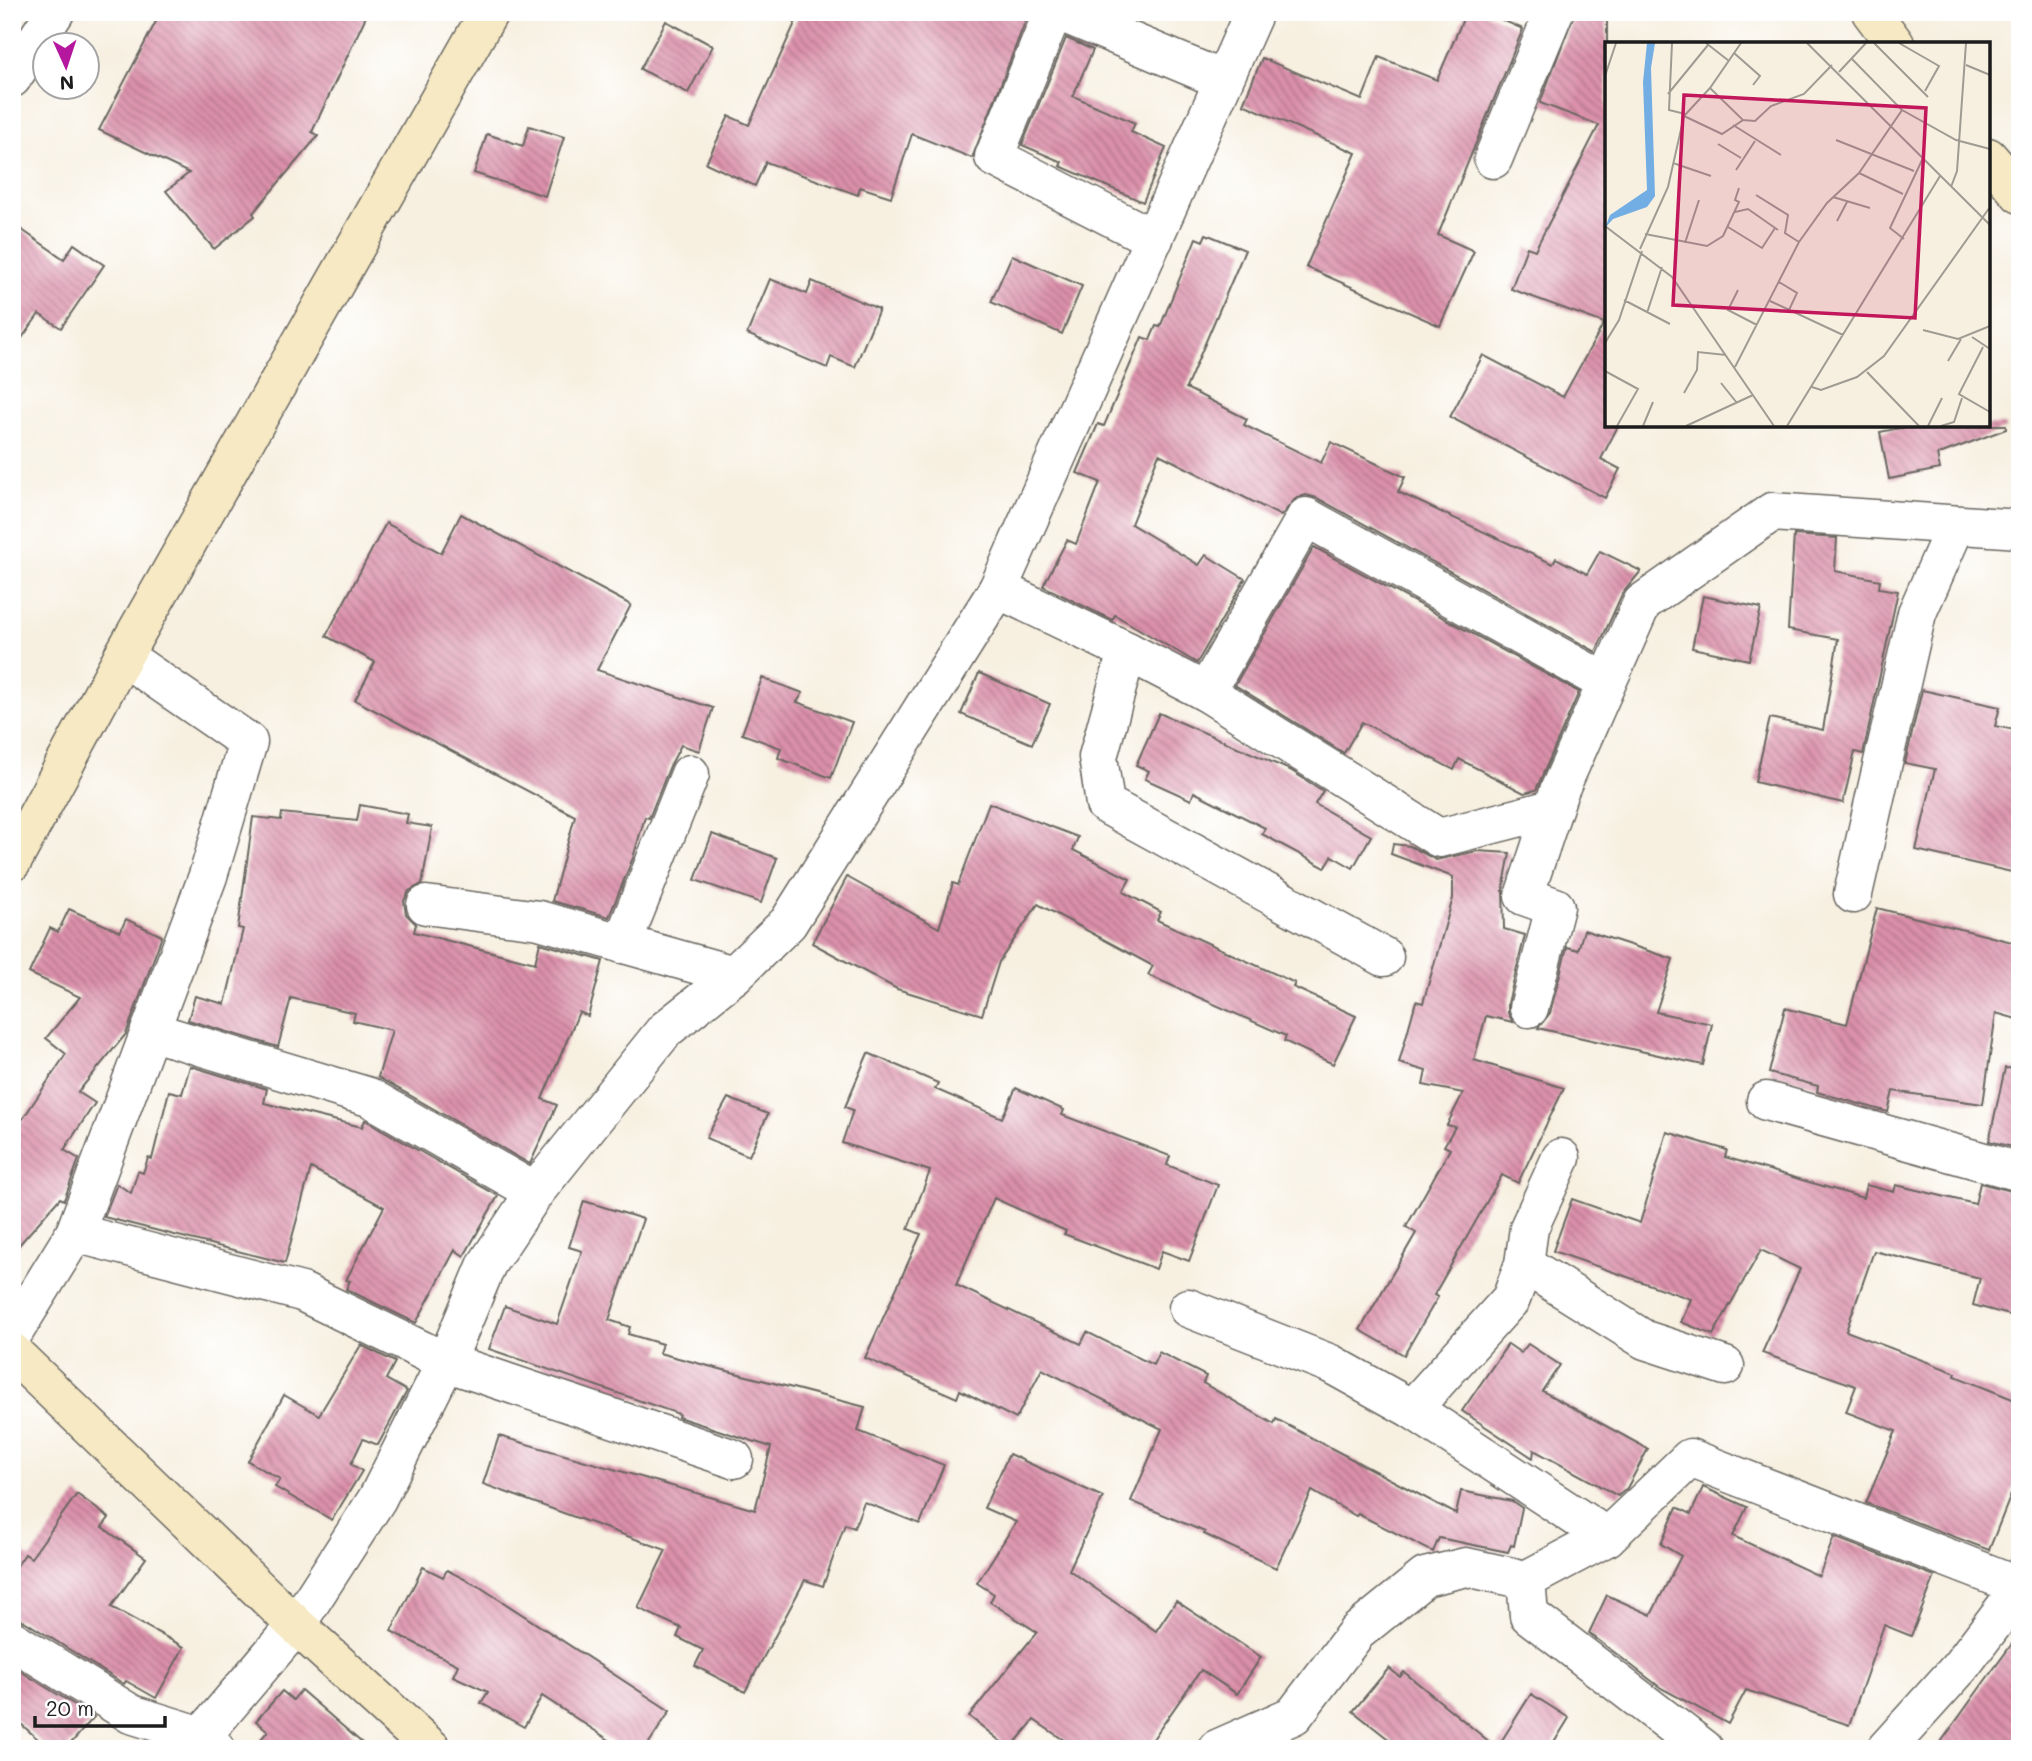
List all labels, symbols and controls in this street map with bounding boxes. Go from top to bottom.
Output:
north arrow [32,32,102,102]
inset map [1605,42,1990,427]
text: N [59,71,75,96]
scale bar [35,1684,164,1728]
text: 20 m [46,1694,94,1721]

